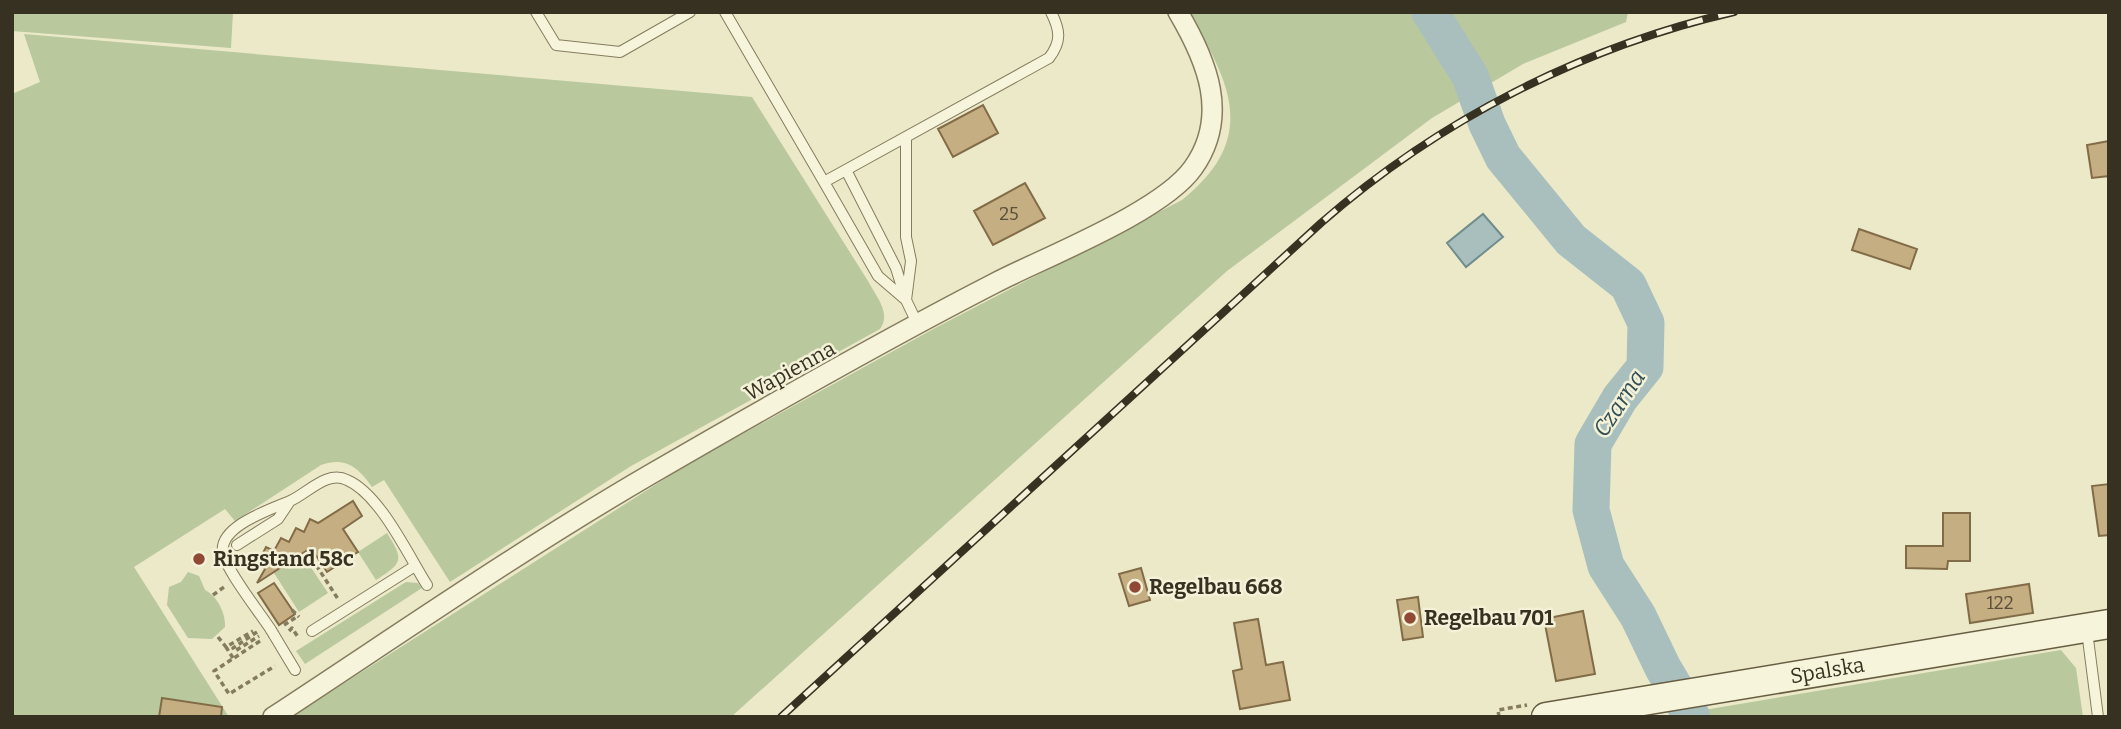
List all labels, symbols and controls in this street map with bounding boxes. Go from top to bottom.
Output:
house number: 25 [999,203,1019,225]
street label: Wapienna [740,335,840,407]
water label: Czarna [1587,364,1651,442]
place label: Ringstand 58c [213,546,354,572]
marker: Ringstand 58c [191,551,207,567]
place label: Regelbau 668 [1149,574,1283,600]
marker: Regelbau 668 [1127,579,1143,595]
house number: 122 [1987,592,2013,614]
place label: Regelbau 701 [1424,605,1553,631]
marker: Regelbau 701 [1402,610,1418,626]
street label: Spalska [1788,652,1867,689]

